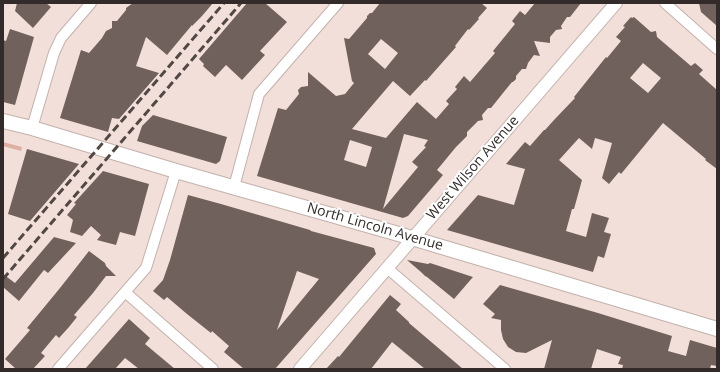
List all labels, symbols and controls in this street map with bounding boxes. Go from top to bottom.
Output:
street label: West Wilson Avenue [423,113,523,223]
street label: North Lincoln Avenue [305,199,445,255]

